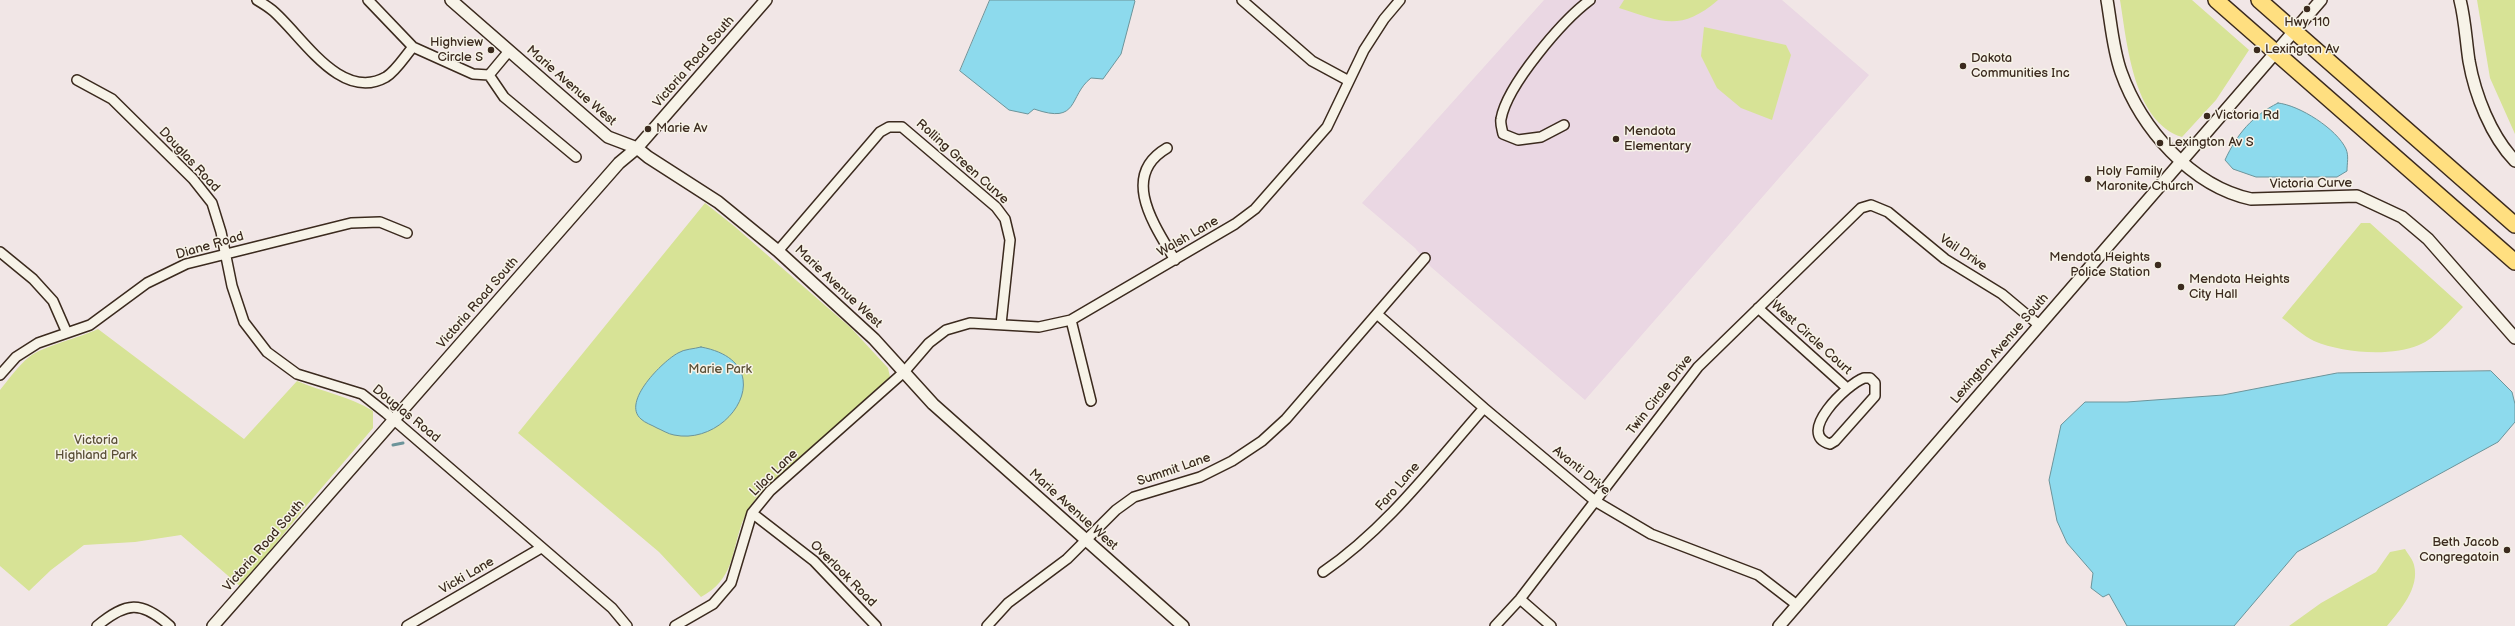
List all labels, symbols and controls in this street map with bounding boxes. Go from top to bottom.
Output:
marker: Hwy 110 [2302,4,2312,14]
street label: Victoria Road South [650,13,738,111]
place label: Hwy 110 [2284,15,2330,31]
place label: Highview Circle S [430,35,483,66]
place label: Lexington Av [2265,42,2339,58]
street label: Marie Avenue West [523,43,619,129]
marker: Highview Circle S [486,45,496,55]
marker: Lexington Av [2252,45,2262,55]
place label: Dakota Communities Inc [1971,51,2070,82]
marker: Dakota Communities Inc [1958,61,1968,71]
place label: Victoria Rd [2215,108,2279,124]
marker: Victoria Rd [2202,111,2212,121]
street label: Rolling Green Curve [912,116,1012,208]
place label: Marie Av [656,121,707,137]
street label: Douglas Road [155,124,223,196]
marker: Marie Av [643,124,653,134]
place label: Mendota Elementary [1624,124,1691,155]
marker: Mendota Elementary [1611,134,1621,144]
place label: Lexington Av S [2168,135,2254,151]
marker: Lexington Av S [2155,138,2165,148]
place label: Holy Family Maronite Church [2096,164,2194,195]
marker: Holy Family Maronite Church [2083,174,2093,184]
street label: Victoria Curve [2270,175,2352,193]
street label: Walsh Lane [1155,213,1221,261]
street label: Diane Road [174,229,246,263]
street label: Vail Drive [1936,231,1990,275]
street label: Marie Avenue West [791,242,885,332]
place label: Mendota Heights Police Station [2049,250,2150,281]
street label: Victoria Road South [434,254,522,352]
marker: Mendota Heights Police Station [2153,260,2163,270]
place label: Mendota Heights City Hall [2189,272,2290,303]
marker: Mendota Heights City Hall [2176,282,2186,292]
street label: Lexington Avenue South [1948,291,2052,407]
street label: West Circle Court [1768,298,1854,378]
street label: Twin Circle Drive [1624,352,1696,438]
park label: Marie Park [688,362,752,378]
street label: Douglas Road [369,382,443,446]
park label: Victoria Highland Park [55,433,137,464]
street label: Avanti Drive [1549,443,1613,499]
street label: Lilac Lane [747,446,801,500]
street label: Summit Lane [1135,450,1213,490]
street label: Faro Lane [1373,459,1423,515]
street label: Marie Avenue West [1025,466,1121,554]
street label: Victoria Road South [220,497,308,595]
place label: Beth Jacob Congregatoin [2419,535,2499,566]
street label: Overlook Road [807,538,879,610]
marker: Beth Jacob Congregatoin [2502,545,2512,555]
street label: Vicki Lane [437,554,497,598]

